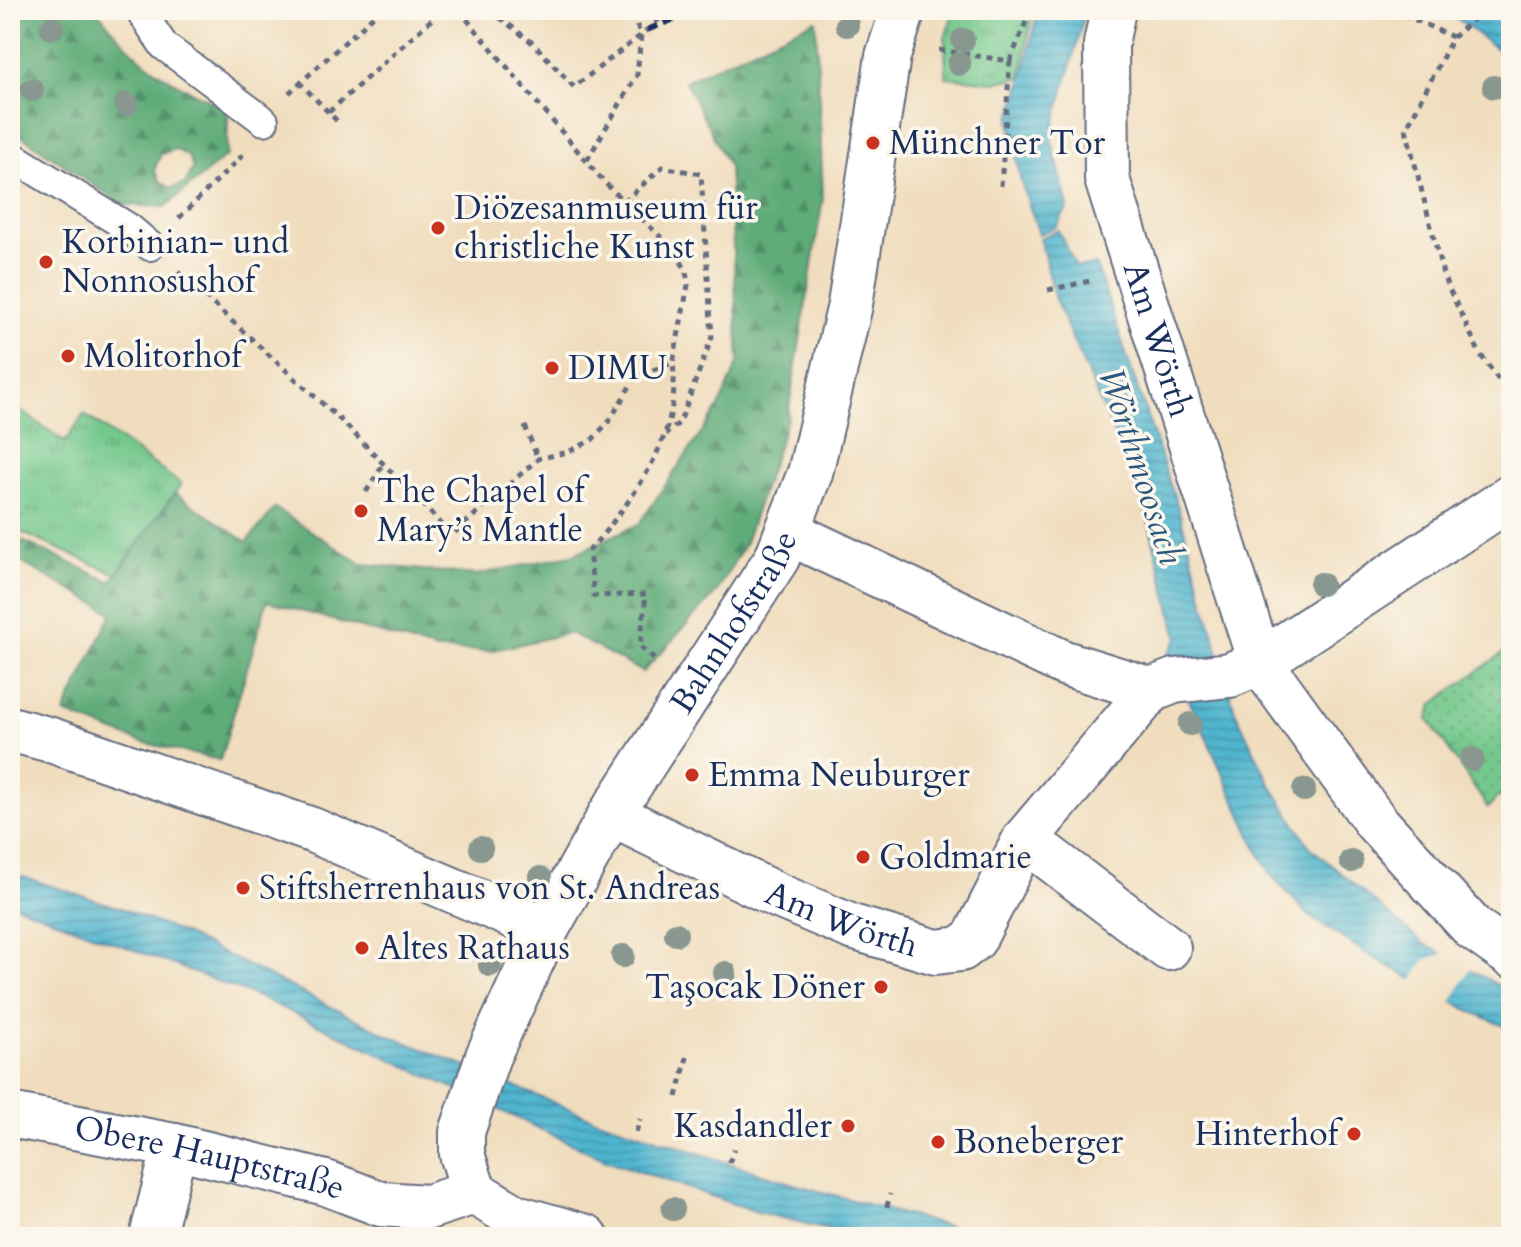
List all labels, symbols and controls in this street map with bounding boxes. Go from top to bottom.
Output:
place label: Münchner Tor [889,120,1106,166]
marker: Münchner Tor [864,134,882,152]
place label: Diözesanmuseum für christliche Kunst [454,185,758,270]
place label: Korbinian- und Nonnosushof [62,219,289,304]
marker: Diözesanmuseum für christliche Kunst [429,219,447,237]
marker: Korbinian- und Nonnosushof [37,253,55,271]
street label: Am Wörth [1112,256,1204,423]
place label: Molitorhof [84,333,247,379]
place label: DIMU [568,345,667,391]
marker: Molitorhof [59,347,77,365]
marker: DIMU [543,359,561,377]
water label: Wörthmoosach [1086,361,1196,571]
place label: The Chapel of Mary’s Mantle [377,468,590,553]
marker: The Chapel of Mary’s Mantle [352,502,370,520]
street label: Bahnhofstraße [659,524,808,722]
place label: Emma Neuburger [708,752,970,798]
marker: Emma Neuburger [683,766,701,784]
place label: Goldmarie [879,834,1032,880]
marker: Goldmarie [854,848,872,866]
place label: Stiftsherrenhaus von St. Andreas [259,865,720,911]
street label: Am Wörth [758,870,924,968]
marker: Stiftsherrenhaus von St. Andreas [234,879,252,897]
place label: Altes Rathaus [378,925,570,971]
marker: Altes Rathaus [353,939,371,957]
place label: Taşocak Döner [645,964,866,1010]
marker: Taşocak Döner [872,978,890,996]
place label: Kasdandler [674,1103,833,1149]
street label: Obere Hauptstraße [71,1105,351,1211]
place label: Hinterhof [1195,1111,1344,1157]
marker: Kasdandler [839,1117,857,1135]
place label: Boneberger [954,1119,1124,1165]
marker: Hinterhof [1345,1125,1363,1143]
marker: Boneberger [929,1133,947,1151]

